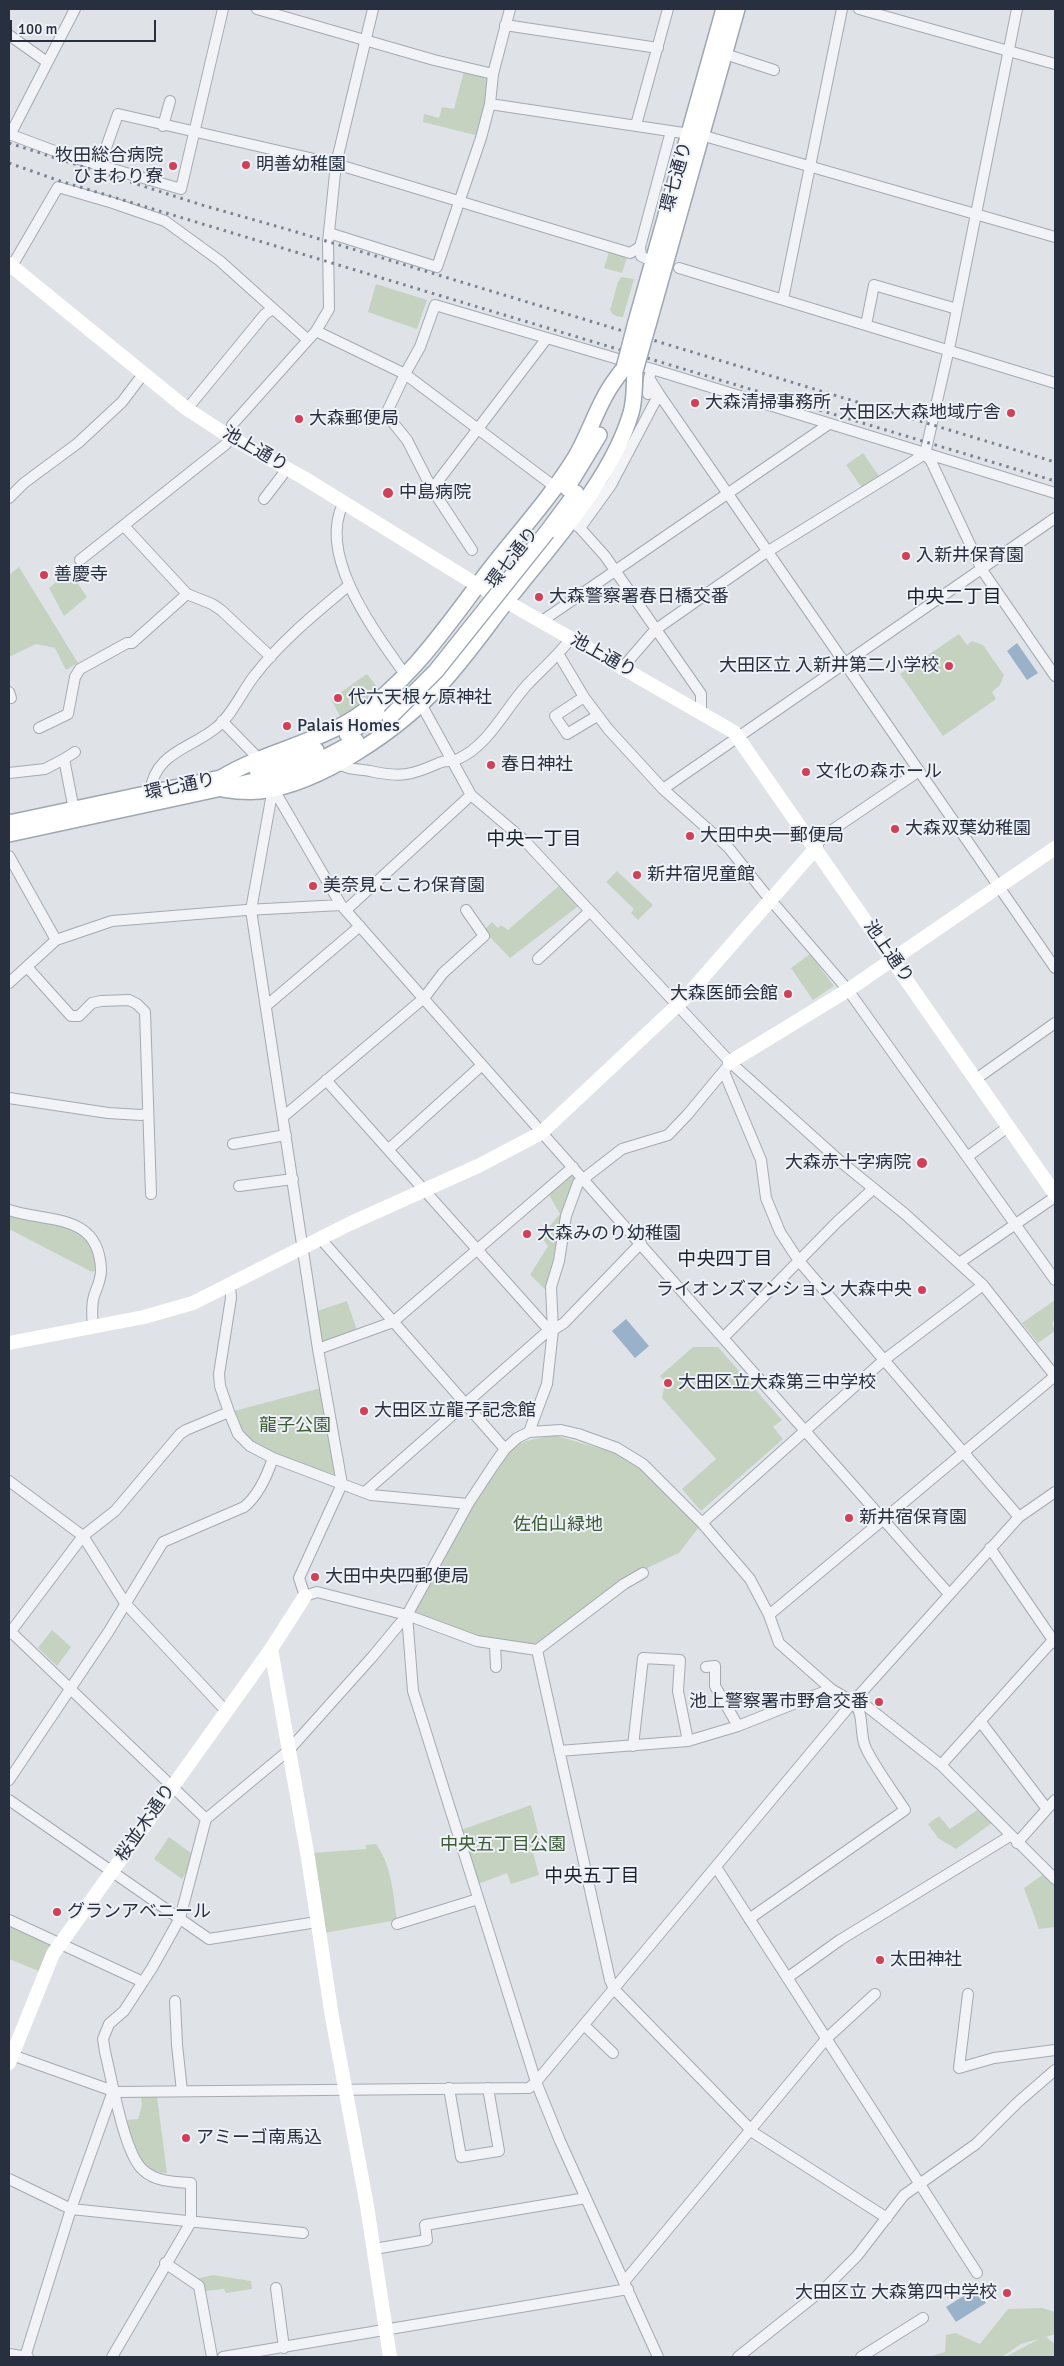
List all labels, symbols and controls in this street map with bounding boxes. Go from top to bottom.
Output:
scale bar [12,10,159,42]
text: 100 m [18,20,58,38]
street label: 環七通り [657,139,697,215]
place label: 牧田総合病院 ひまわり寮 [55,145,163,188]
place label: 明善幼稚園 [256,154,346,176]
marker: 明善幼稚園 [240,159,252,171]
marker: 牧田総合病院 ひまわり寮 [167,160,179,172]
place label: 大森清掃事務所 [705,392,831,414]
marker: 大森清掃事務所 [689,397,701,409]
place label: 大田区大森地域庁舎 [839,402,1001,424]
marker: 大田区大森地域庁舎 [1005,407,1017,419]
place label: 大森郵便局 [309,408,399,430]
marker: 大森郵便局 [293,413,305,425]
street label: 池上通り [218,423,292,477]
place label: 中島病院 [399,482,471,504]
marker: 中島病院 [381,486,395,500]
street label: 環七通り [482,523,544,593]
place label: 入新井保育園 [916,545,1024,567]
marker: 入新井保育園 [900,550,912,562]
place label: 善慶寺 [54,564,108,586]
marker: 善慶寺 [38,569,50,581]
place label: 大森警察署春日橋交番 [549,586,729,608]
district label: 中央二丁目 [907,587,1001,609]
marker: 大森警察署春日橋交番 [533,591,545,603]
street label: 池上通り [566,629,640,683]
place label: 大田区立 入新井第二小学校 [719,655,939,677]
marker: 大田区立 入新井第二小学校 [943,660,955,672]
place label: 代六天根ヶ原神社 [348,687,492,709]
marker: 代六天根ヶ原神社 [332,692,344,704]
place label: Palais Homes [297,715,400,737]
marker: Palais Homes [281,720,293,732]
place label: 春日神社 [501,754,573,776]
marker: 春日神社 [485,759,497,771]
place label: 文化の森ホール [816,761,942,783]
marker: 文化の森ホール [800,766,812,778]
street label: 環七通り [143,769,217,805]
place label: 大森双葉幼稚園 [905,818,1031,840]
marker: 大森双葉幼稚園 [889,823,901,835]
place label: 大田中央一郵便局 [700,825,844,847]
district label: 中央一丁目 [487,829,581,851]
marker: 大田中央一郵便局 [684,830,696,842]
place label: 新井宿児童館 [647,864,755,886]
marker: 新井宿児童館 [631,869,643,881]
place label: 美奈見ここわ保育園 [323,875,485,897]
marker: 美奈見ここわ保育園 [307,880,319,892]
street label: 池上通り [859,916,917,988]
place label: 大森医師会館 [670,983,778,1005]
marker: 大森医師会館 [782,988,794,1000]
place label: 大森赤十字病院 [785,1152,911,1174]
marker: 大森赤十字病院 [915,1156,929,1170]
place label: 大森みのり幼稚園 [537,1223,681,1245]
marker: 大森みのり幼稚園 [521,1228,533,1240]
district label: 中央四丁目 [678,1249,772,1271]
place label: ライオンズマンション 大森中央 [656,1279,912,1301]
marker: ライオンズマンション 大森中央 [916,1284,928,1296]
place label: 大田区立大森第三中学校 [678,1372,876,1394]
marker: 大田区立大森第三中学校 [662,1377,674,1389]
place label: 大田区立龍子記念館 [374,1400,536,1422]
marker: 大田区立龍子記念館 [358,1405,370,1417]
park label: 龍子公園 [259,1415,331,1437]
place label: 新井宿保育園 [859,1507,967,1529]
marker: 新井宿保育園 [843,1512,855,1524]
park label: 佐伯山緑地 [513,1514,603,1536]
place label: 大田中央四郵便局 [325,1566,469,1588]
marker: 大田中央四郵便局 [309,1571,321,1583]
place label: 池上警察署市野倉交番 [689,1691,869,1713]
marker: 池上警察署市野倉交番 [873,1696,885,1708]
street label: 桜並木通り [111,1780,181,1866]
park label: 中央五丁目公園 [440,1834,566,1856]
district label: 中央五丁目 [545,1866,639,1888]
place label: グランアベニール [67,1901,211,1923]
marker: グランアベニール [51,1906,63,1918]
place label: 太田神社 [890,1949,962,1971]
marker: 太田神社 [874,1954,886,1966]
place label: アミーゴ南馬込 [196,2127,322,2149]
marker: アミーゴ南馬込 [180,2132,192,2144]
place label: 大田区立 大森第四中学校 [795,2282,997,2304]
marker: 大田区立 大森第四中学校 [1001,2287,1013,2299]

